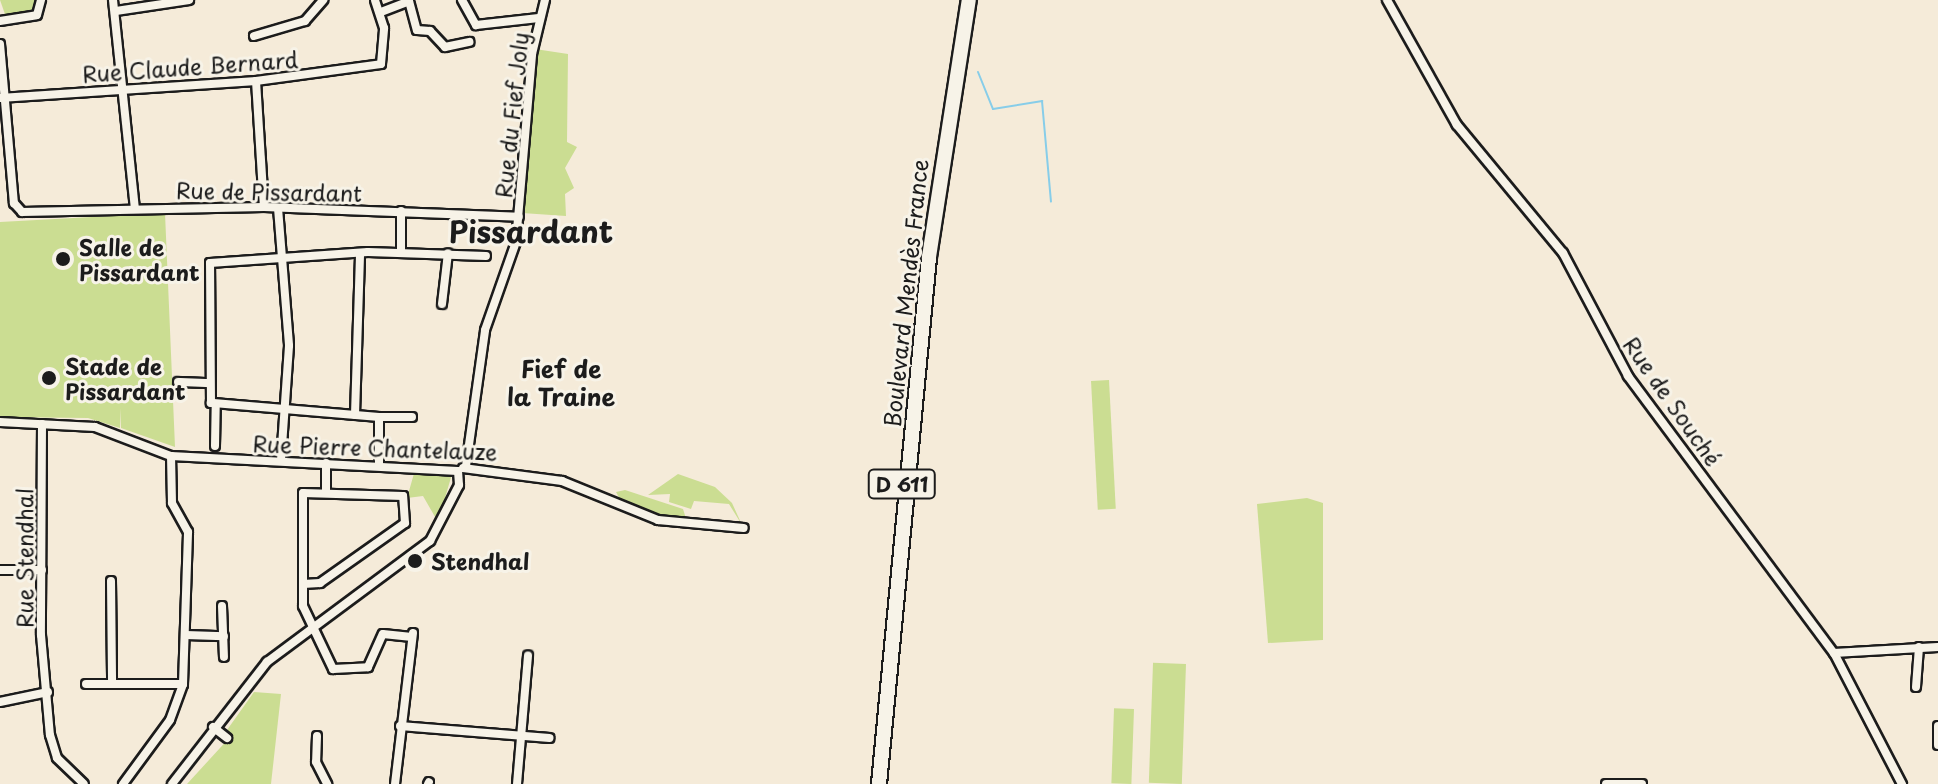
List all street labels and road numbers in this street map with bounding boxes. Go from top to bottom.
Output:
street label: Rue du Fief Joly [489,29,533,201]
street label: Rue Claude Bernard [81,45,299,87]
street label: Boulevard Mendès France [878,157,932,429]
street label: Rue de Pissardant [174,176,364,206]
street label: Rue de Souché [1618,330,1728,472]
street label: Rue Pierre Chantelauze [251,429,499,465]
road number: D 611 [866,468,938,500]
street label: Rue Stendhal [11,487,37,629]

